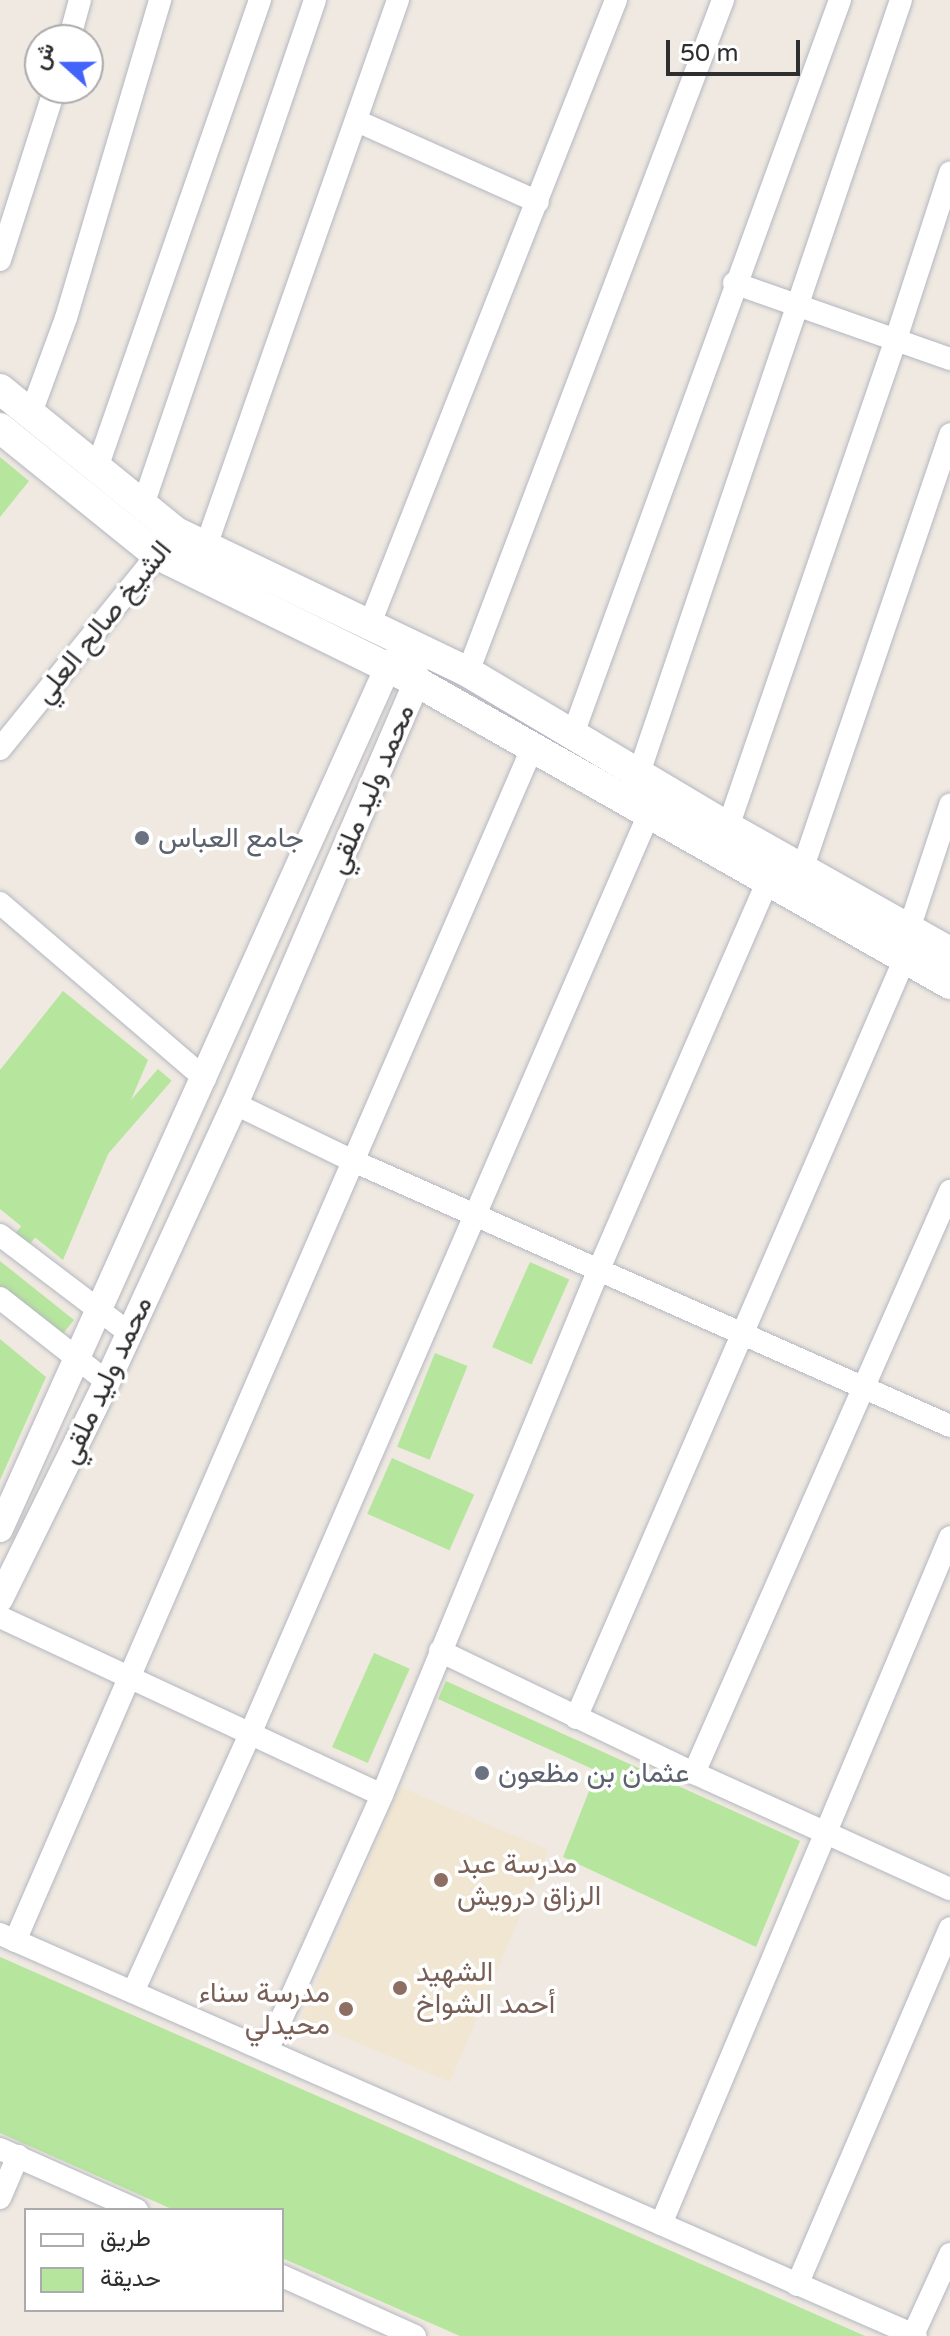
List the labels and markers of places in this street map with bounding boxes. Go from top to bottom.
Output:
place label: جامع العباس [158,821,304,855]
marker: جامع العباس [133,829,151,847]
place label: عثمان بن مظعون [498,1756,689,1790]
marker: عثمان بن مظعون [473,1764,491,1782]
place label: مدرسة عبد الرزاق درويش [457,1847,601,1913]
marker: مدرسة عبد الرزاق درويش [432,1871,450,1889]
place label: الشهيد أحمد الشواخ [416,1955,555,2021]
place label: مدرسة سناء محيدلي [199,1976,330,2042]
marker: الشهيد أحمد الشواخ [391,1979,409,1997]
marker: مدرسة سناء محيدلي [337,2000,355,2018]

